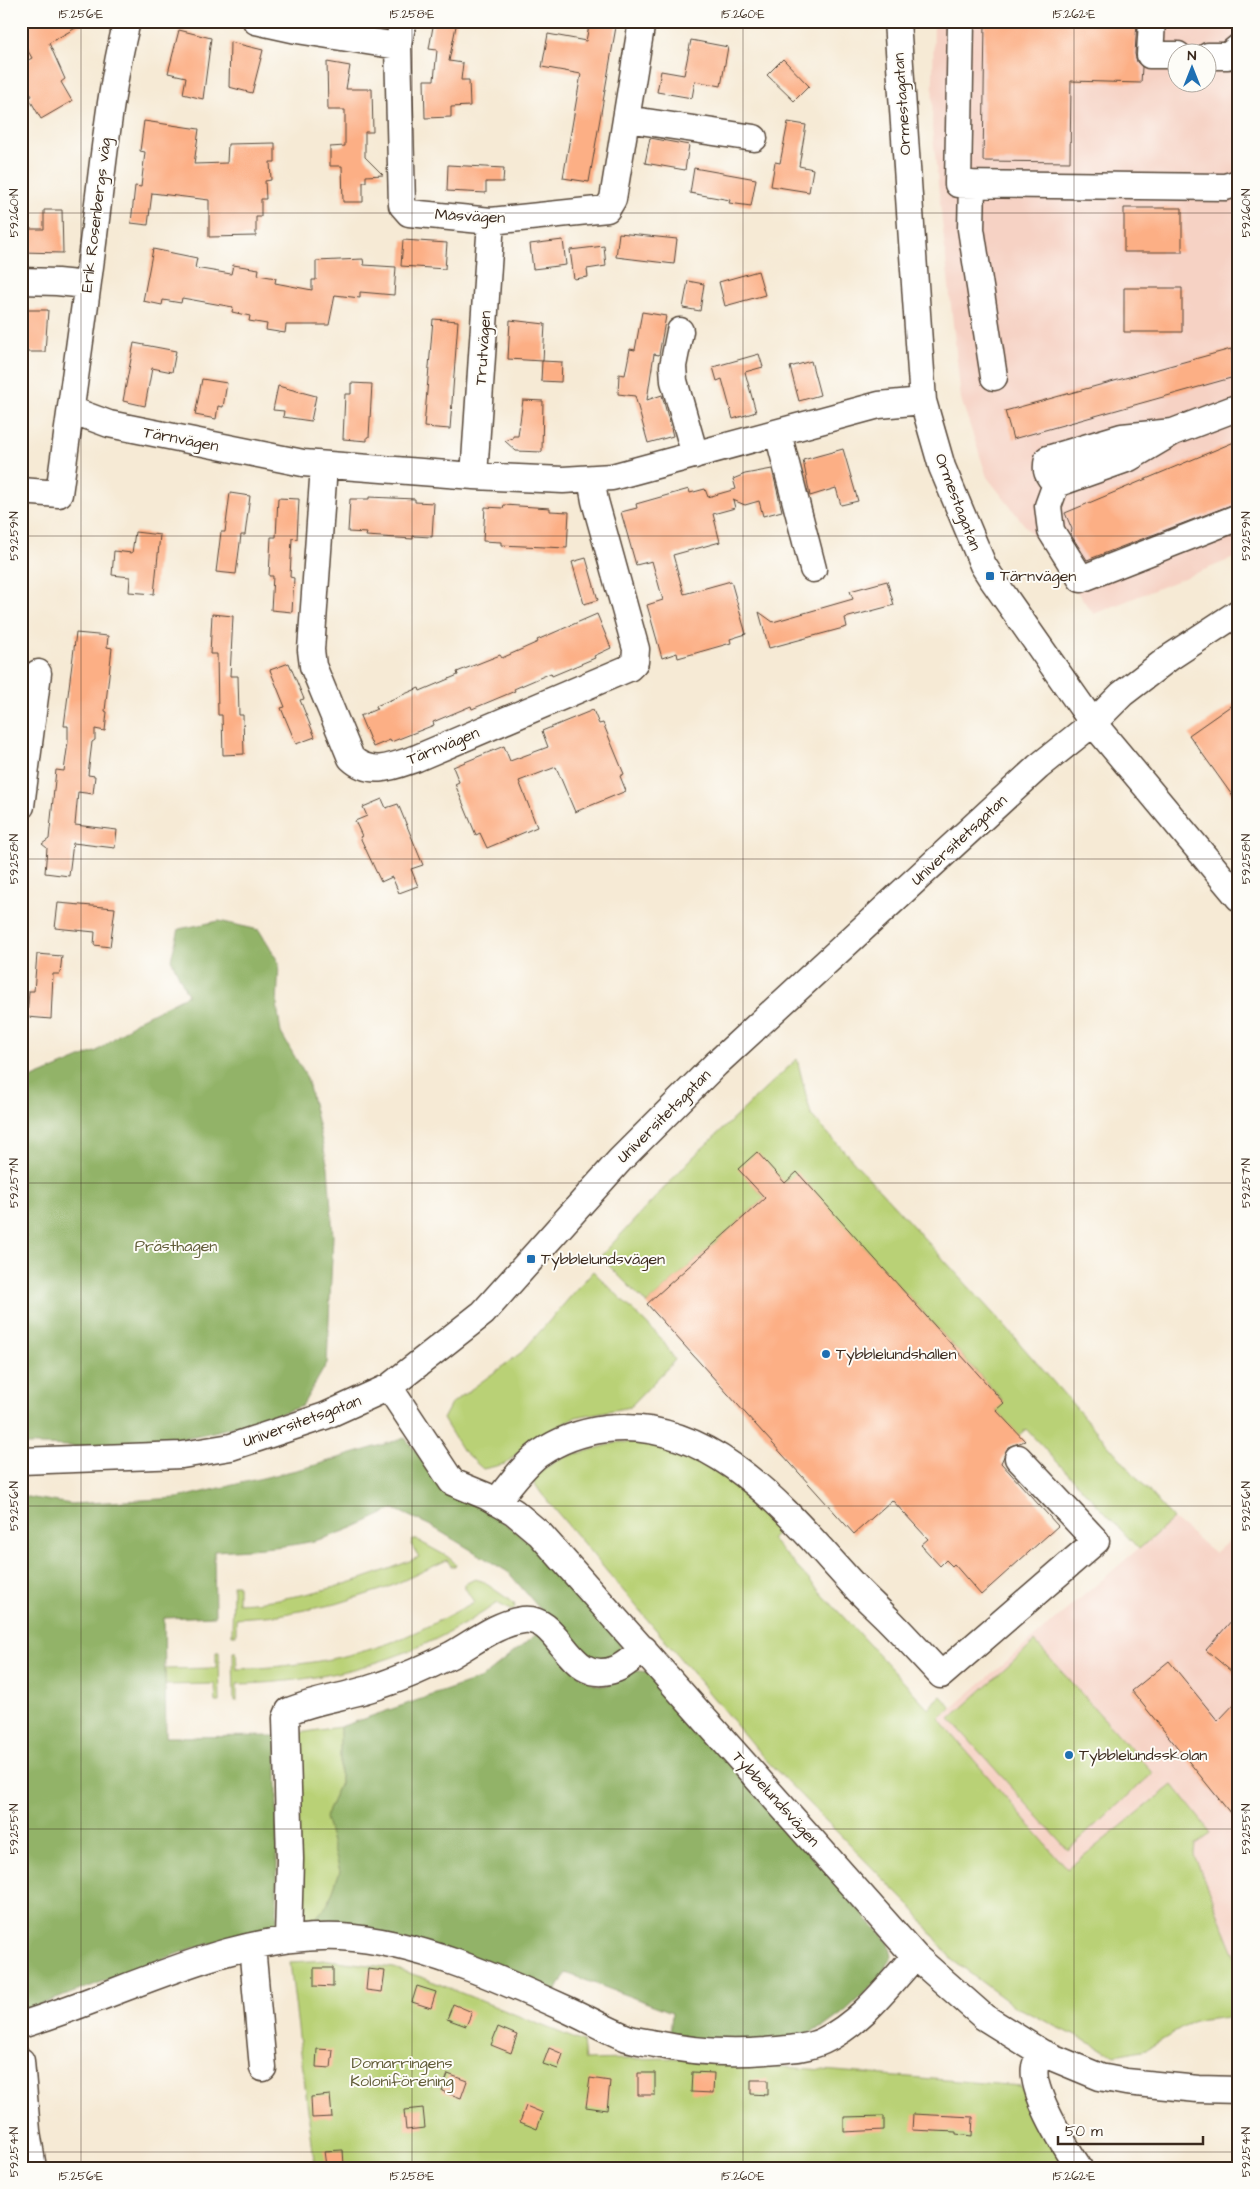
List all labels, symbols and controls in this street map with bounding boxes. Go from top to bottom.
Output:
text: 15.256°E [59,6,103,23]
text: 15.258°E [390,6,434,23]
text: 15.260°E [721,6,765,23]
text: 15.262°E [1053,6,1095,23]
north arrow [1168,42,1218,92]
text: N [1188,46,1197,66]
street label: Ormestagatan [887,52,918,156]
street label: Erik Rosenbergs väg [76,136,117,294]
text: 59.260°N [6,188,23,238]
text: 59.260°N [1238,188,1255,238]
street label: Måsvägen [434,203,506,230]
street label: Trutvägen [469,310,498,386]
street label: Tärnvägen [141,421,221,458]
street label: Ormestagatan [928,450,987,554]
text: 59.259°N [6,511,23,561]
text: 59.259°N [1238,511,1255,561]
place label: Tärnvägen [1000,565,1076,588]
marker: Tärnvägen [984,570,996,582]
street label: Tärnvägen [404,722,483,771]
street label: Universitetsgatan [906,790,1013,891]
text: 59.258°N [6,833,23,884]
text: 59.258°N [1238,833,1255,884]
street label: Universitetsgatan [612,1064,716,1168]
text: 59.257°N [6,1158,23,1208]
text: 59.257°N [1238,1158,1255,1208]
park label: Prästhagen [135,1235,217,1258]
place label: Tybblelundsvägen [541,1248,665,1271]
marker: Tybblelundsvägen [525,1253,537,1265]
place label: Tybblelundshallen [836,1343,957,1366]
marker: Tybblelundshallen [820,1348,832,1360]
street label: Universitetsgatan [240,1389,364,1454]
text: 59.256°N [6,1480,23,1531]
text: 59.256°N [1238,1480,1255,1531]
place label: Tybblelundsskolan [1079,1744,1207,1767]
street label: Tybbelundsvägen [726,1746,825,1852]
marker: Tybblelundsskolan [1063,1749,1075,1761]
text: 59.255°N [6,1803,23,1855]
text: 59.255°N [1238,1803,1255,1855]
park label: Domarringens Koloniförening [350,2052,454,2093]
scale bar [1058,2114,1202,2146]
text: 50 m [1065,2121,1103,2142]
text: 59.254°N [6,2126,23,2177]
text: 59.254°N [1238,2126,1255,2177]
text: 15.256°E [59,2168,103,2185]
text: 15.258°E [390,2168,434,2185]
text: 15.260°E [721,2168,765,2185]
text: 15.262°E [1053,2168,1095,2185]

